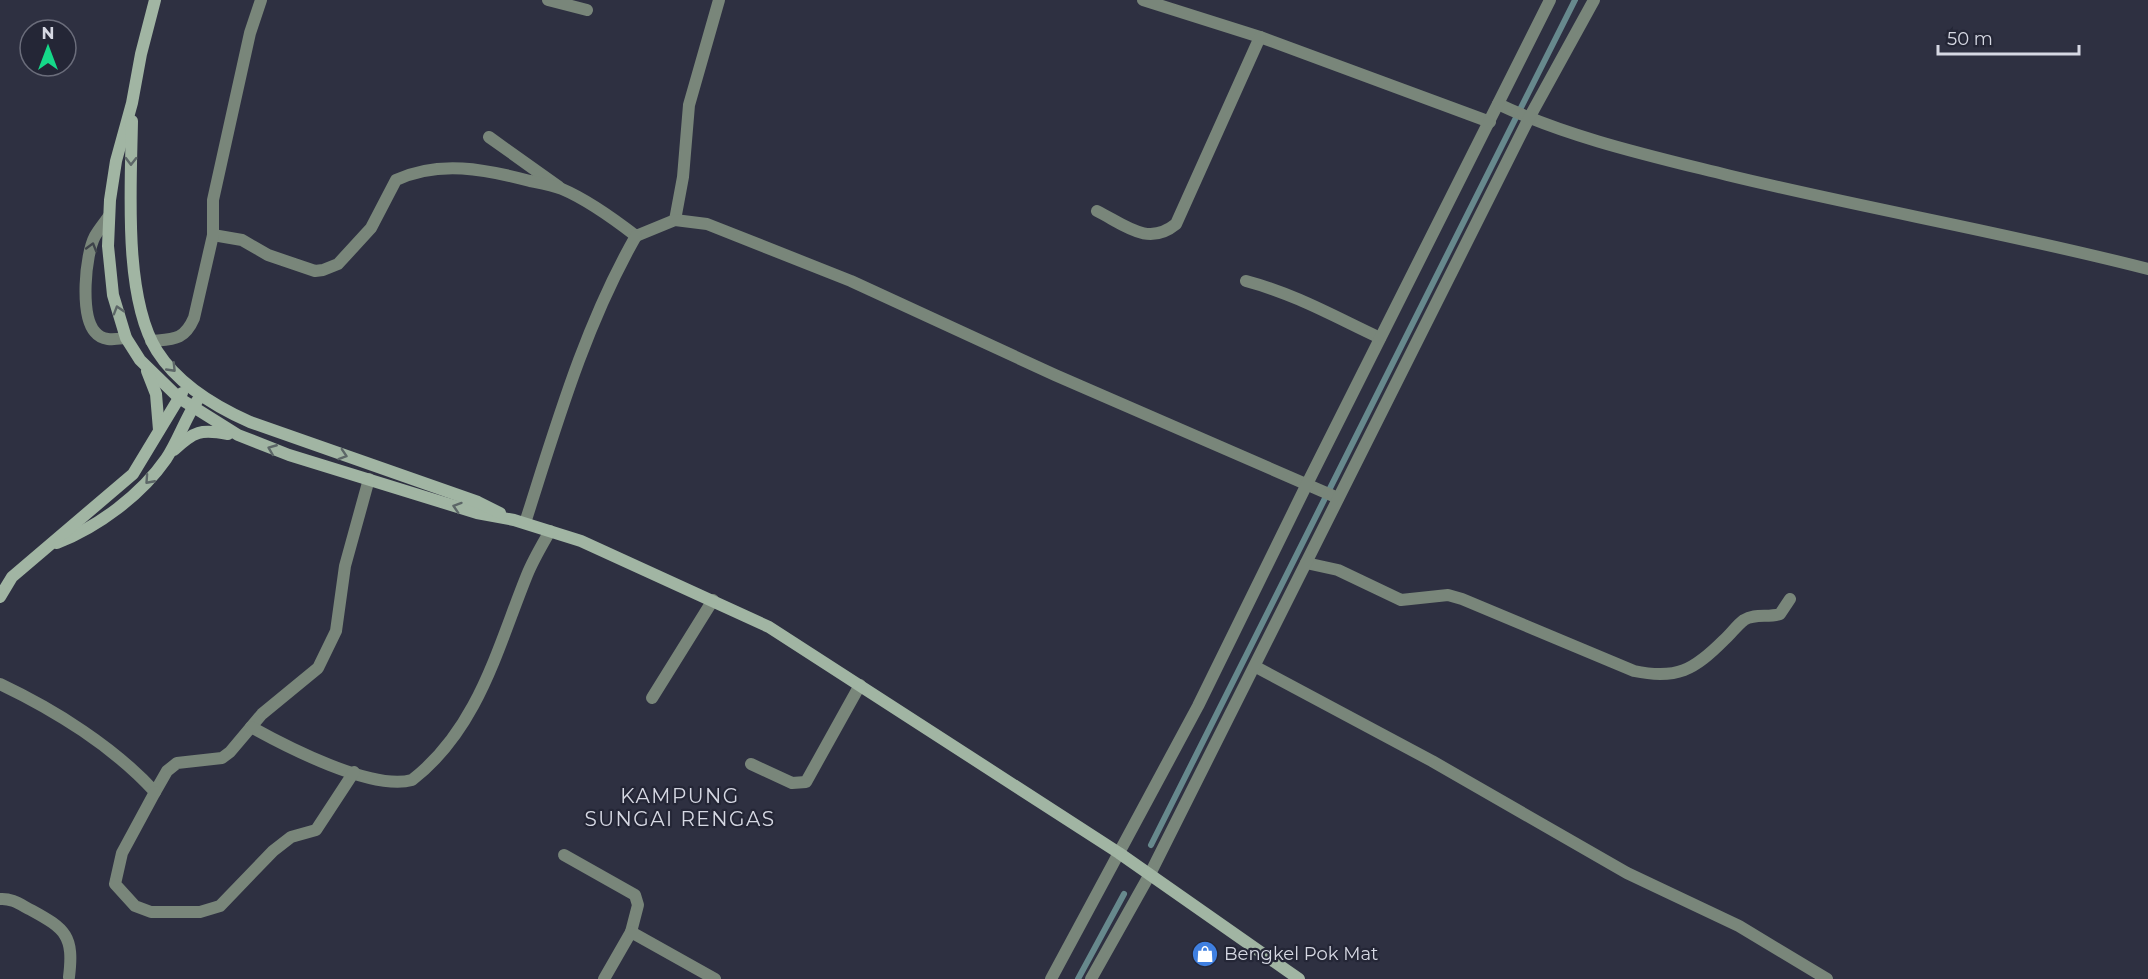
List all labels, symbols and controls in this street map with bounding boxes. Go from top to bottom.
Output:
north arrow [18,18,78,78]
scale bar [1938,18,2079,56]
text: N [42,24,54,43]
text: 50 m [1947,28,1993,50]
one-way arrow [125,157,137,166]
one-way arrow [85,242,97,252]
one-way arrow [112,305,125,316]
one-way arrow [165,361,176,371]
one-way arrow [267,443,277,456]
one-way arrow [337,447,348,460]
one-way arrow [145,473,156,484]
one-way arrow [453,502,463,514]
district label: KAMPUNG SUNGAI RENGAS [584,784,776,831]
shop icon: Bengkel Pok Mat [1190,939,1220,969]
place label: Bengkel Pok Mat [1224,943,1378,965]

